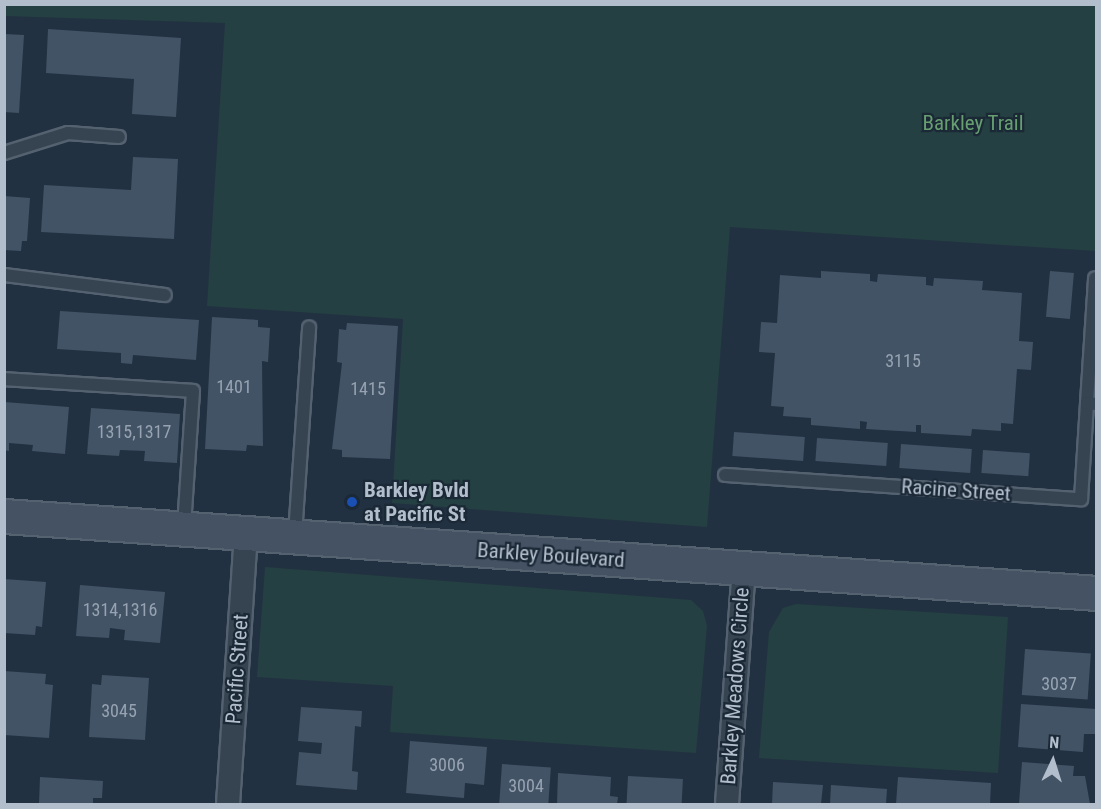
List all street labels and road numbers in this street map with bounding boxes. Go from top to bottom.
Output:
street label: Racine Street [900,474,1012,506]
street label: Barkley Boulevard [476,537,626,573]
street label: Barkley Meadows Circle [716,587,754,785]
street label: Pacific Street [221,613,253,725]

